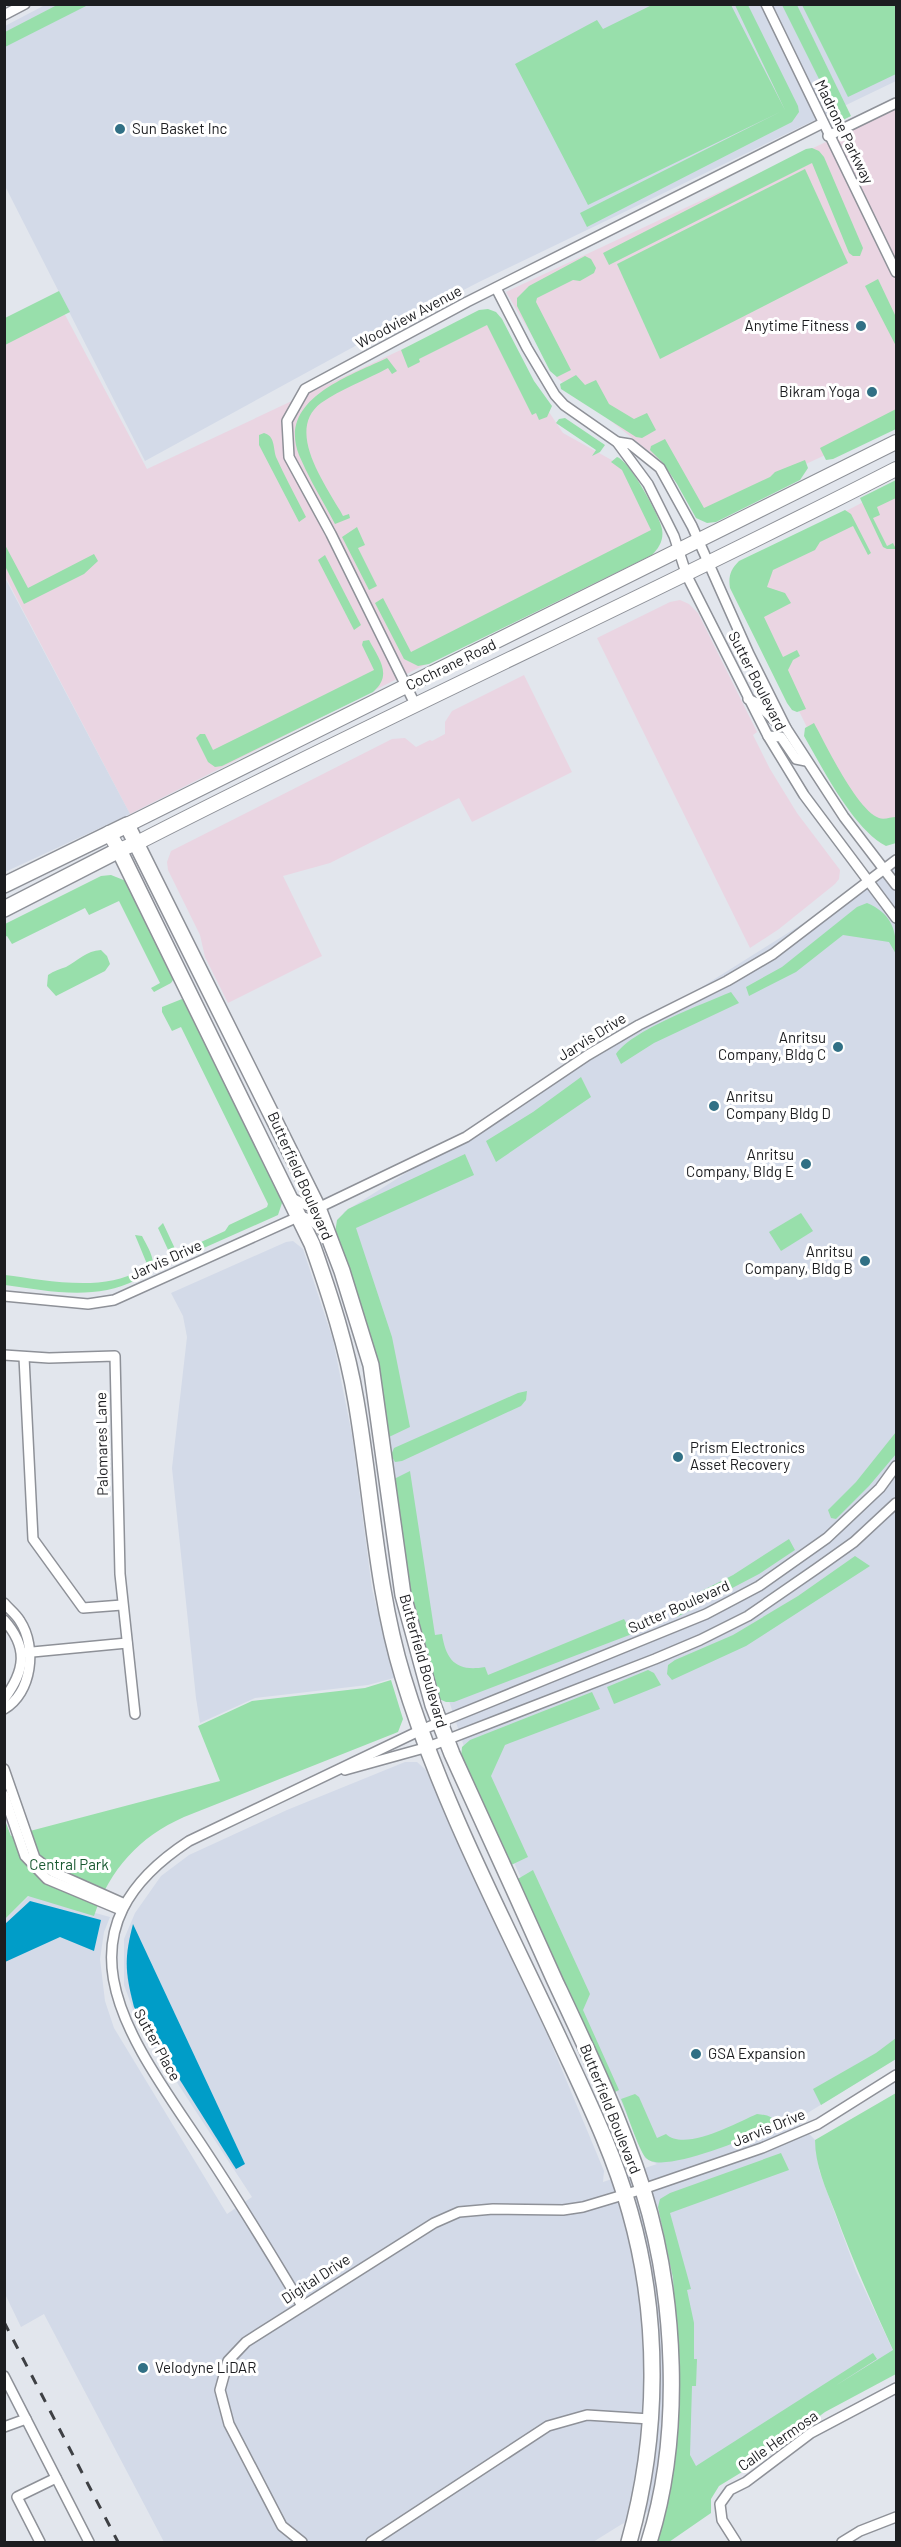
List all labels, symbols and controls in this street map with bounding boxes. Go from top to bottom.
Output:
street label: Madrone Parkway [812,77,878,187]
place label: Sun Basket Inc [132,119,228,137]
marker: Sun Basket Inc [113,122,127,136]
street label: Woodview Avenue [353,281,465,352]
place label: Anytime Fitness [745,316,849,334]
marker: Anytime Fitness [854,319,868,333]
place label: Bikram Yoga [779,382,860,400]
marker: Bikram Yoga [865,385,879,399]
street label: Sutter Boulevard [725,628,791,733]
street label: Cochrane Road [402,634,499,694]
street label: Jarvis Drive [554,1008,629,1064]
place label: Anritsu Company, Bldg C [718,1028,826,1063]
marker: Anritsu Company, Bldg C [831,1040,845,1054]
place label: Anritsu Company Bldg D [726,1087,831,1122]
marker: Anritsu Company Bldg D [707,1099,721,1113]
street label: Butterfield Boulevard [265,1109,337,1242]
place label: Anritsu Company, Bldg E [686,1145,794,1180]
marker: Anritsu Company, Bldg E [799,1157,813,1171]
street label: Jarvis Drive [127,1235,204,1283]
place label: Anritsu Company, Bldg B [745,1242,853,1277]
marker: Anritsu Company, Bldg B [858,1254,872,1268]
street label: Palomares Lane [91,1392,111,1496]
place label: Prism Electronics Asset Recovery [690,1438,805,1473]
marker: Prism Electronics Asset Recovery [671,1450,685,1464]
street label: Sutter Boulevard [625,1576,732,1636]
street label: Butterfield Boulevard [396,1592,452,1730]
park label: Central Park [29,1855,109,1873]
street label: Sutter Place [131,2005,185,2084]
street label: Butterfield Boulevard [577,2041,645,2176]
place label: GSA Expansion [708,2044,806,2062]
marker: GSA Expansion [689,2047,703,2061]
street label: Jarvis Drive [730,2104,808,2150]
street label: Digital Drive [278,2249,353,2307]
place label: Velodyne LiDAR [155,2358,256,2376]
marker: Velodyne LiDAR [136,2361,150,2375]
street label: Calle Hermosa [734,2406,821,2474]

